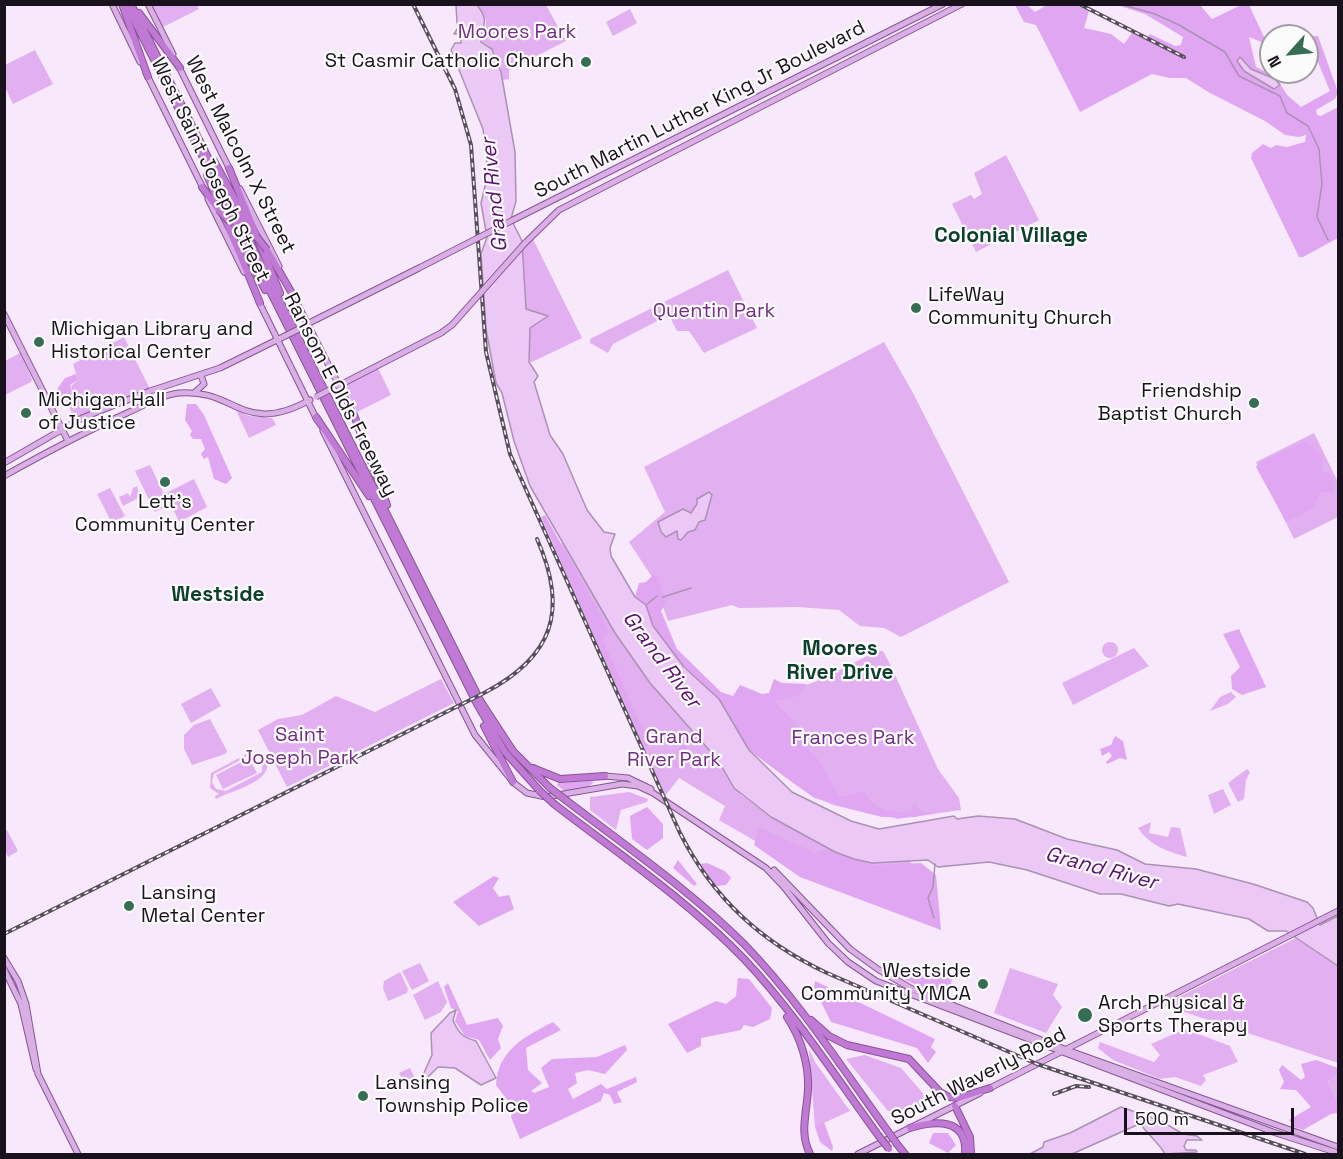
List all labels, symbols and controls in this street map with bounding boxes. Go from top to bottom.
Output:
street label: South Martin Luther King Jr Boulevard [531,16,869,204]
park label: Moores Park [458,21,576,45]
north arrow [1259,24,1319,84]
place label: St Casmir Catholic Church [325,50,574,74]
street label: West Malcolm X Street [180,52,300,258]
text: N [1263,52,1286,71]
street label: West Saint Joseph Street [145,54,275,286]
marker: St Casmir Catholic Church [579,55,593,69]
water label: Grand River [476,137,514,253]
district label: Colonial Village [934,223,1088,249]
place label: LifeWay Community Church [928,284,1112,331]
street label: Ransom E Olds Freeway [278,289,402,501]
park label: Quentin Park [653,300,775,324]
marker: LifeWay Community Church [909,301,923,315]
place label: Michigan Library and Historical Center [51,318,253,365]
marker: Michigan Library and Historical Center [32,335,46,349]
place label: Friendship Baptist Church [1097,380,1242,427]
place label: Michigan Hall of Justice [38,389,165,436]
marker: Friendship Baptist Church [1247,396,1261,410]
marker: Michigan Hall of Justice [19,406,33,420]
marker: Lett's Community Center [158,475,172,489]
place label: Lett's Community Center [75,491,255,538]
district label: Westside [171,582,265,608]
water label: Grand River [616,607,706,713]
district label: Moores River Drive [786,636,894,686]
park label: Saint Joseph Park [241,724,359,771]
park label: Grand River Park [627,726,721,773]
park label: Frances Park [792,727,914,751]
water label: Grand River [1042,842,1160,896]
place label: Lansing Metal Center [141,882,265,929]
marker: Lansing Metal Center [122,899,136,913]
place label: Westside Community YMCA [801,960,971,1007]
marker: Westside Community YMCA [976,977,990,991]
place label: Arch Physical & Sports Therapy [1098,992,1248,1039]
marker: Arch Physical & Sports Therapy [1076,1006,1094,1024]
street label: South Waverly Road [888,1023,1070,1131]
place label: Lansing Township Police [375,1072,529,1119]
marker: Lansing Township Police [356,1089,370,1103]
scale bar [1127,1096,1296,1134]
text: 500 m [1135,1107,1189,1130]

